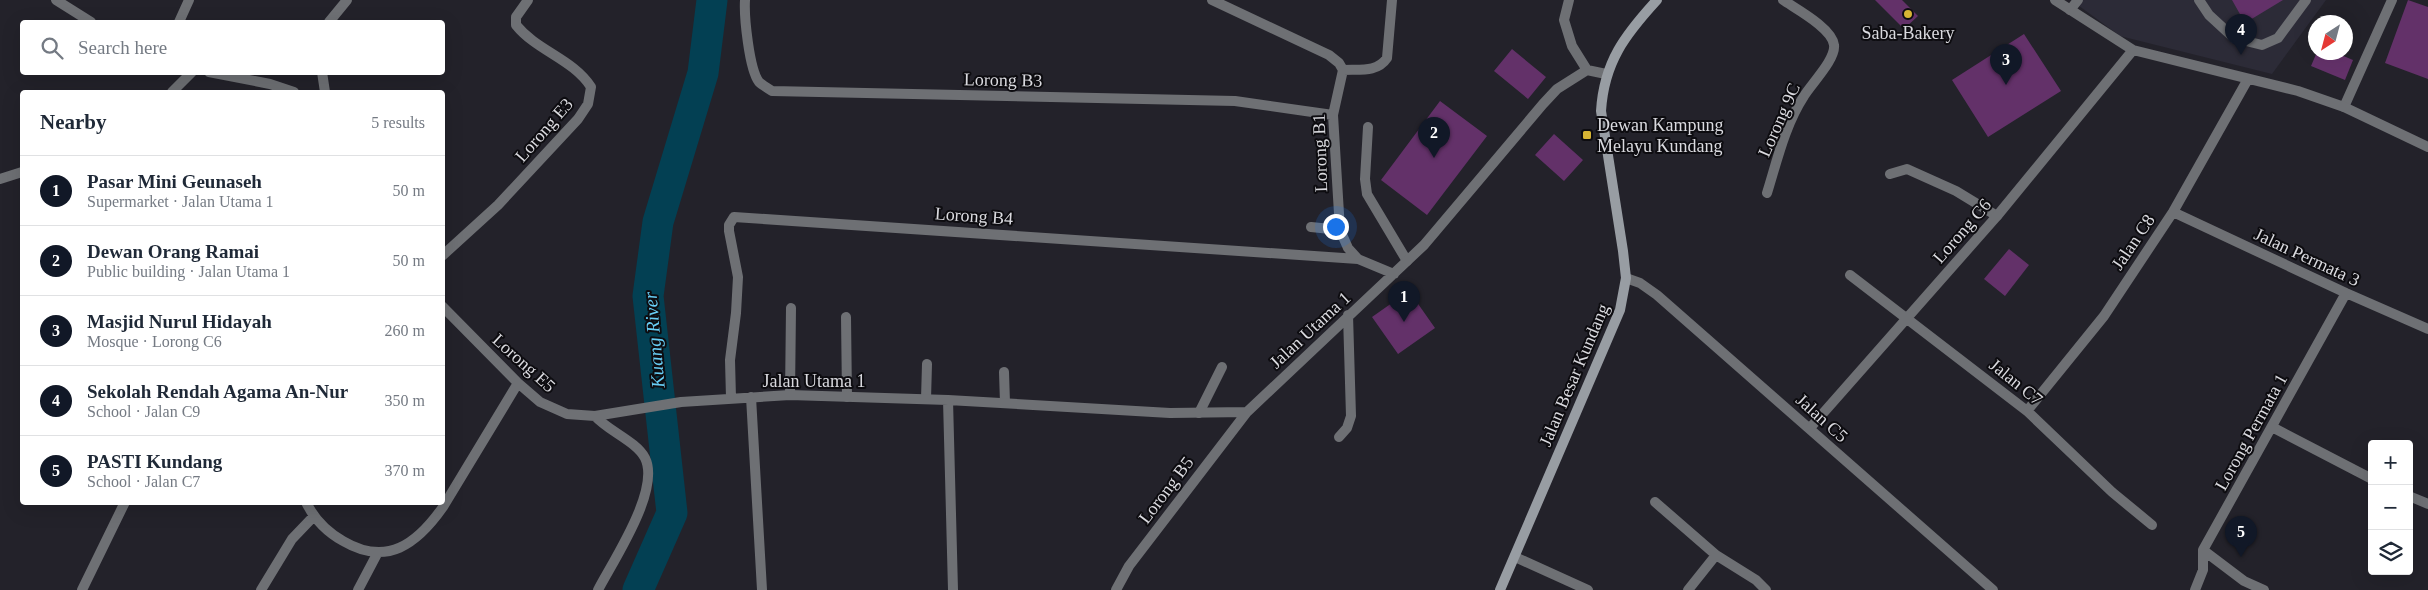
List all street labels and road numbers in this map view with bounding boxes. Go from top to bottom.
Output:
street label: Lorong B3 [964,69,1042,91]
street label: Lorong 9C [1754,80,1804,160]
street label: Lorong E3 [511,94,577,166]
street label: Lorong B1 [1309,113,1331,193]
street label: Lorong C6 [1929,195,1995,267]
street label: Lorong B4 [934,203,1014,229]
street label: Jalan C8 [2107,211,2159,273]
street label: Jalan Permata 3 [2251,224,2363,290]
street label: Jalan Utama 1 [1266,288,1354,372]
street label: Jalan Besar Kundang [1535,301,1613,449]
street label: Lorong E5 [489,330,559,396]
street label: Jalan C7 [1985,355,2047,409]
street label: Lorong Permata 1 [2211,370,2291,494]
street label: Jalan Utama 1 [763,371,865,391]
street label: Jalan C5 [1792,390,1852,446]
street label: Lorong B5 [1134,453,1198,527]

